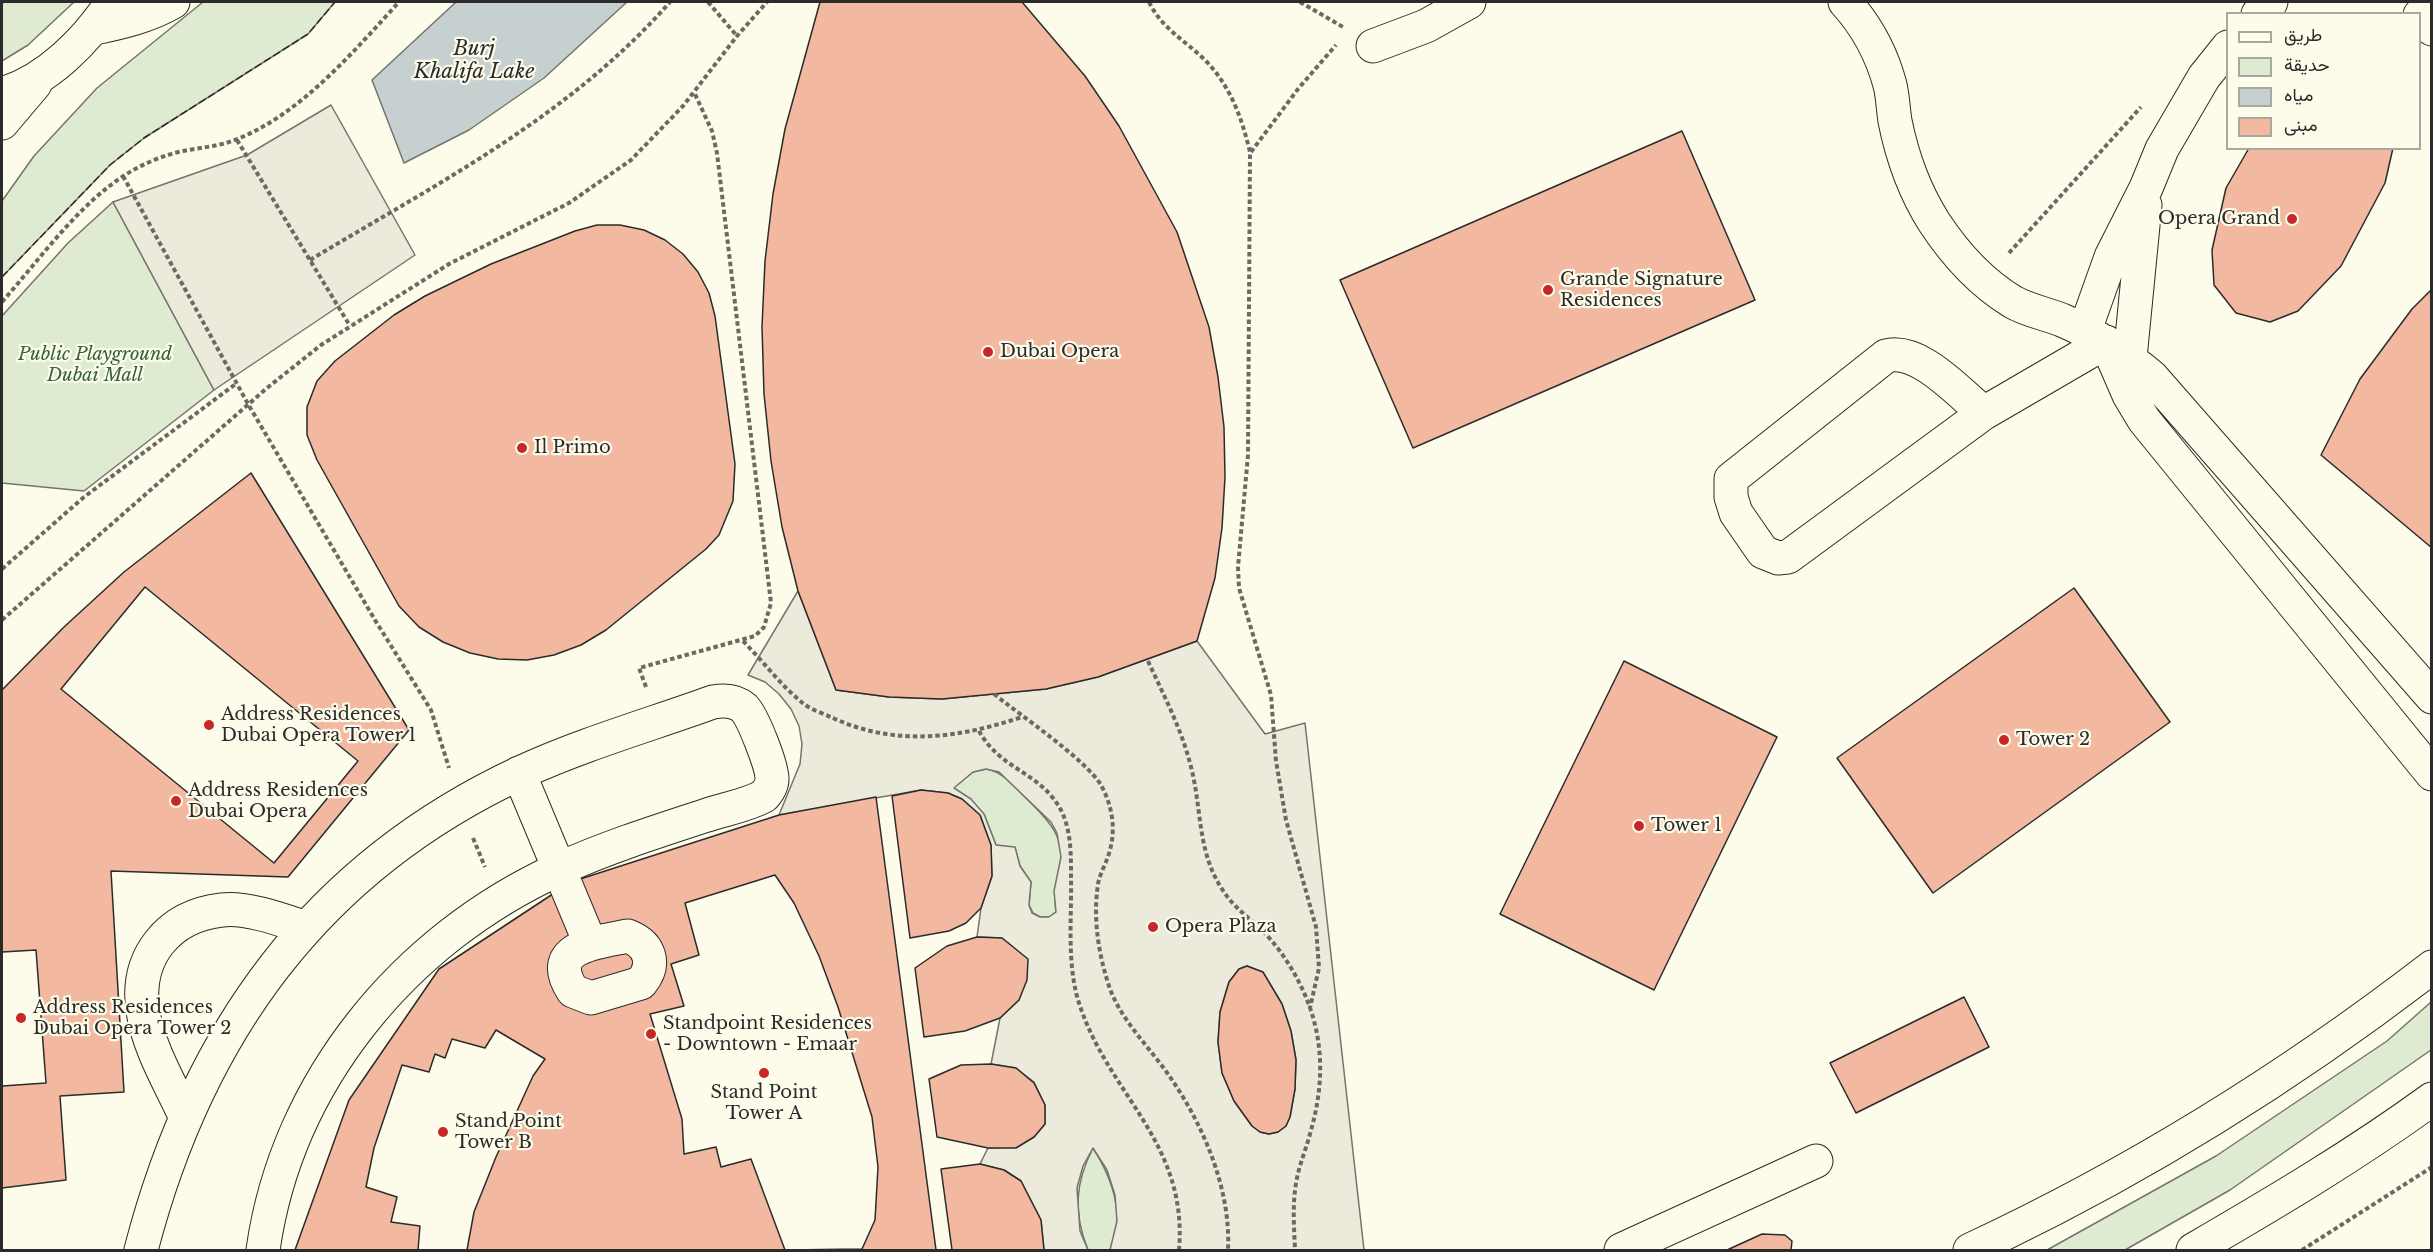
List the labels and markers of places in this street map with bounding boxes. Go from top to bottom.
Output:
place label: Opera Grand [2158,208,2280,230]
marker: Opera Grand [2285,212,2299,226]
place label: Grande Signature Residences [1560,269,1723,312]
marker: Grande Signature Residences [1541,283,1555,297]
place label: Dubai Opera [1000,341,1119,363]
marker: Dubai Opera [981,345,995,359]
place label: Il Primo [534,437,611,459]
marker: Il Primo [515,441,529,455]
place label: Address Residences Dubai Opera Tower 1 [221,704,416,746]
marker: Address Residences Dubai Opera Tower 1 [202,718,216,732]
place label: Tower 2 [2016,729,2090,751]
marker: Tower 2 [1997,733,2011,747]
place label: Address Residences Dubai Opera [188,780,368,822]
marker: Address Residences Dubai Opera [169,794,183,808]
place label: Tower 1 [1651,815,1722,837]
marker: Tower 1 [1632,819,1646,833]
place label: Opera Plaza [1165,916,1276,938]
marker: Opera Plaza [1146,920,1160,934]
place label: Address Residences Dubai Opera Tower 2 [33,997,231,1040]
marker: Address Residences Dubai Opera Tower 2 [14,1011,28,1025]
place label: Standpoint Residences - Downtown - Emaar [663,1013,872,1056]
marker: Standpoint Residences - Downtown - Emaar [644,1027,658,1041]
marker: Stand Point Tower A [757,1066,771,1080]
place label: Stand Point Tower A [711,1082,817,1124]
place label: Stand Point Tower B [455,1111,562,1154]
marker: Stand Point Tower B [436,1125,450,1139]

